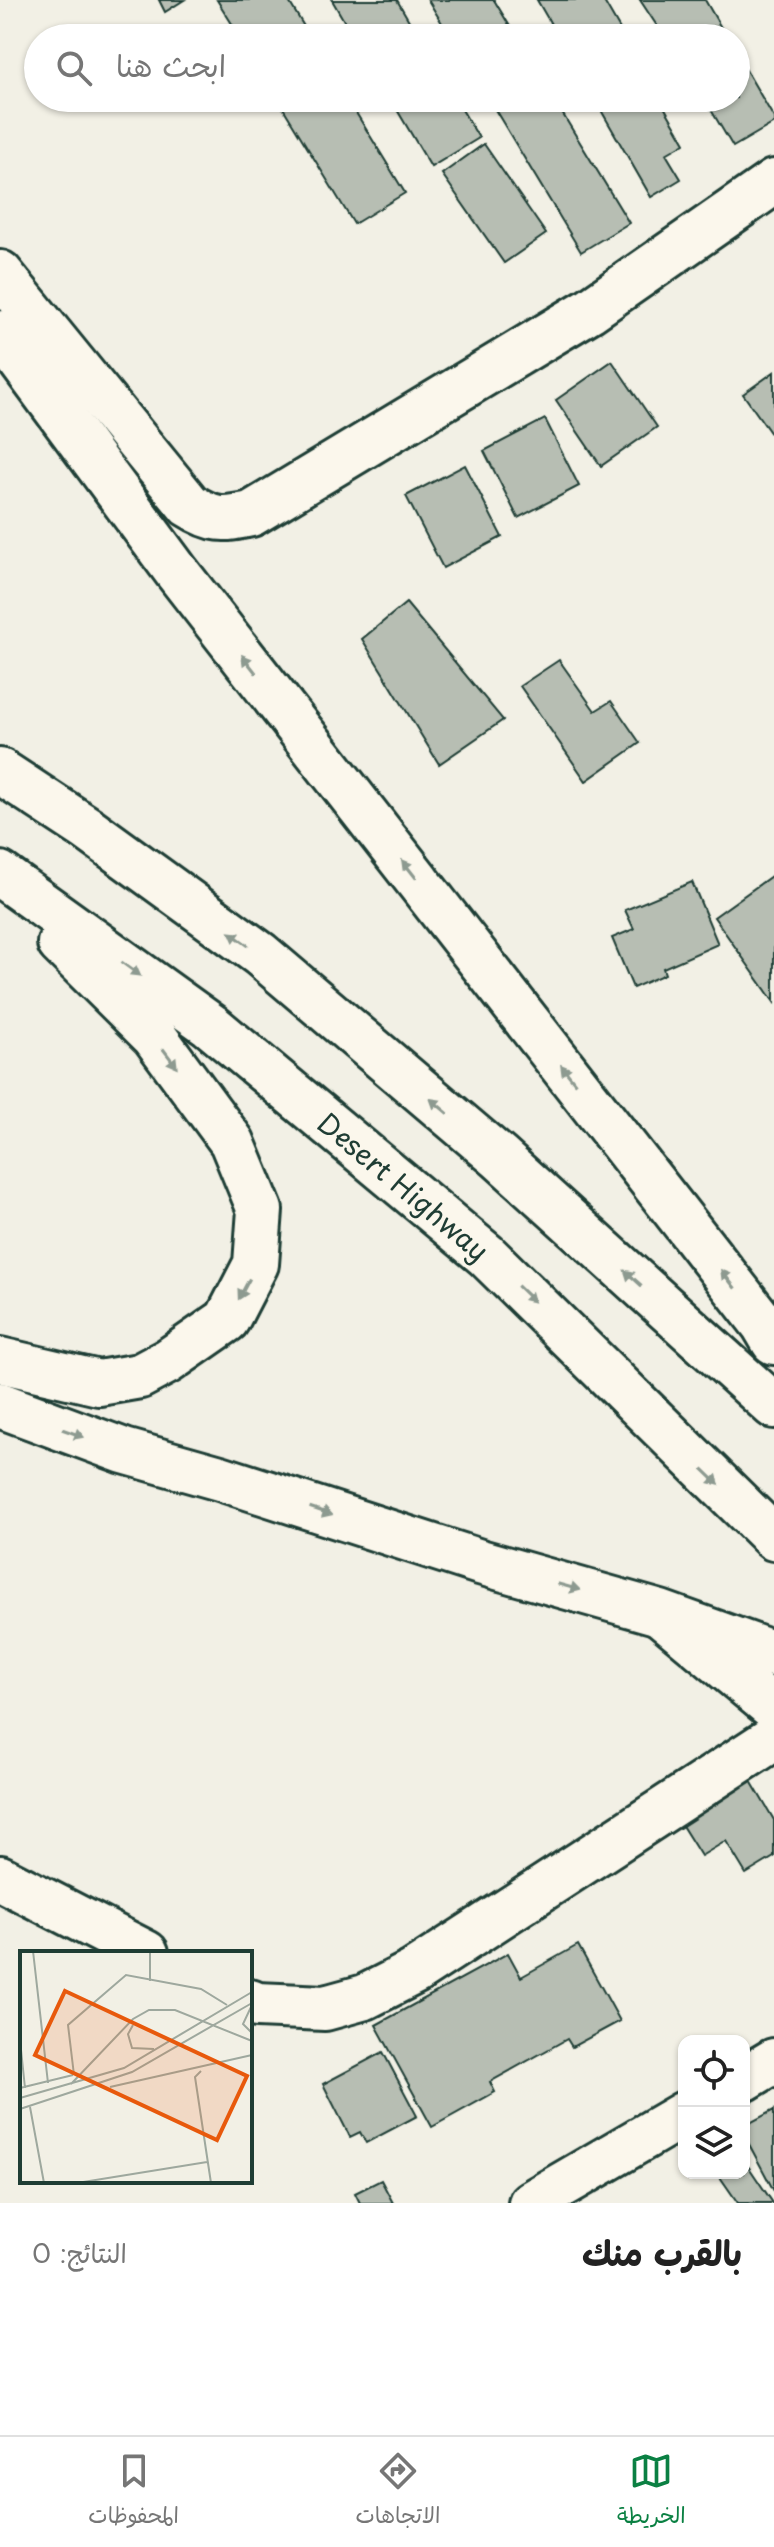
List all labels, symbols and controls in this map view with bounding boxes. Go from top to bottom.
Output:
search box [24,24,750,112]
text: ابحث هنا [116,42,226,87]
icon: search [52,46,96,90]
one-way arrow [241,654,257,674]
one-way arrow [401,859,417,879]
one-way arrow [229,932,250,947]
one-way arrow [121,961,142,976]
one-way arrow [162,1047,178,1069]
one-way arrow [561,1064,577,1084]
one-way arrow [429,1098,449,1115]
street label: Desert Highway [309,1101,499,1271]
one-way arrow [721,1269,737,1289]
one-way arrow [624,1270,643,1288]
one-way arrow [237,1277,250,1300]
one-way arrow [516,1285,535,1303]
one-way arrow [61,1427,85,1439]
one-way arrow [701,1467,720,1485]
one-way arrow [309,1505,333,1517]
one-way arrow [557,1582,582,1594]
inset map [20,1951,252,2183]
map controls [678,2035,750,2179]
button: locate [678,2035,750,2107]
button: layers [678,2107,750,2179]
text: بالقرب منك [582,2226,742,2278]
text: النتائج: 0 [32,2233,127,2272]
tab: المحفوظات [88,2449,179,2535]
tab: الاتجاهات [356,2449,440,2535]
tab: الخريطة [617,2449,686,2535]

